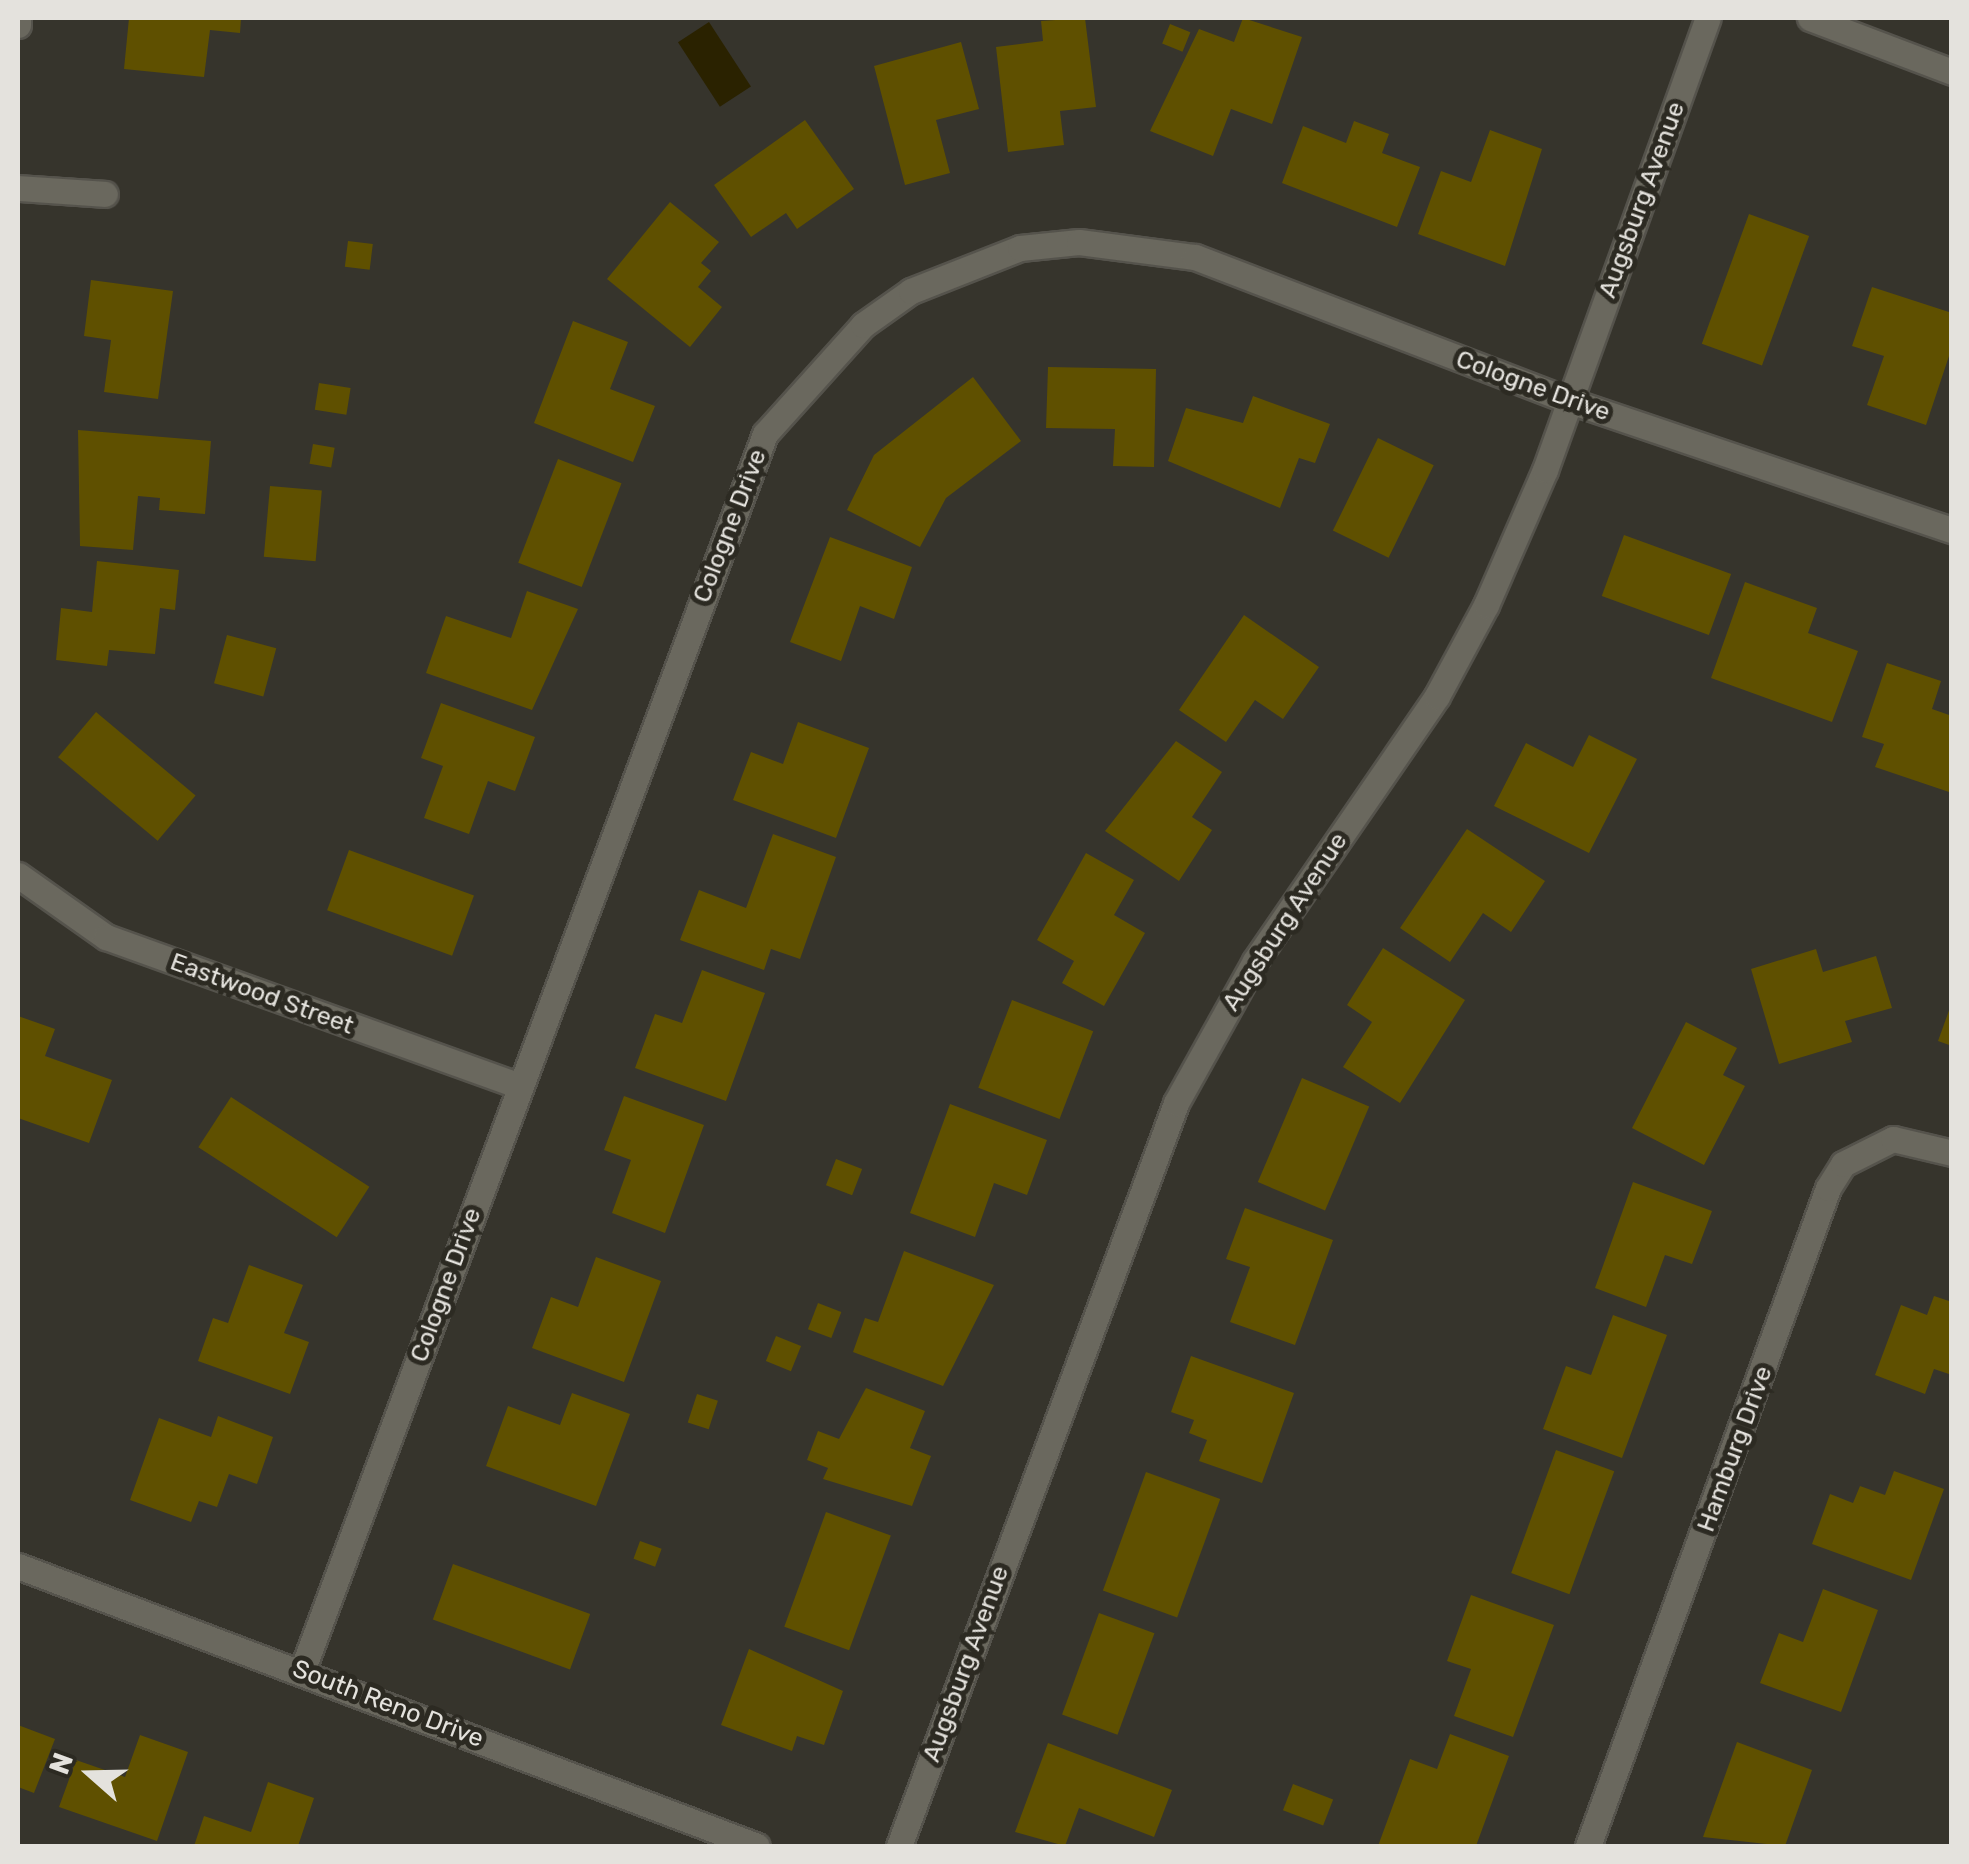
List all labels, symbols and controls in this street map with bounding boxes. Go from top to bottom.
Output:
street label: Augsburg Avenue [1592,98,1692,302]
street label: Cologne Drive [1452,344,1614,428]
street label: Cologne Drive [687,445,773,607]
street label: Augsburg Avenue [1216,827,1354,1017]
street label: Eastwood Street [166,947,358,1041]
street label: Cologne Drive [404,1204,488,1366]
street label: Hamburg Drive [1691,1362,1779,1536]
street label: Augsburg Avenue [916,1562,1016,1766]
street label: South Reno Drive [288,1654,488,1754]
north arrow [40,1724,140,1824]
text: N [42,1748,80,1779]

